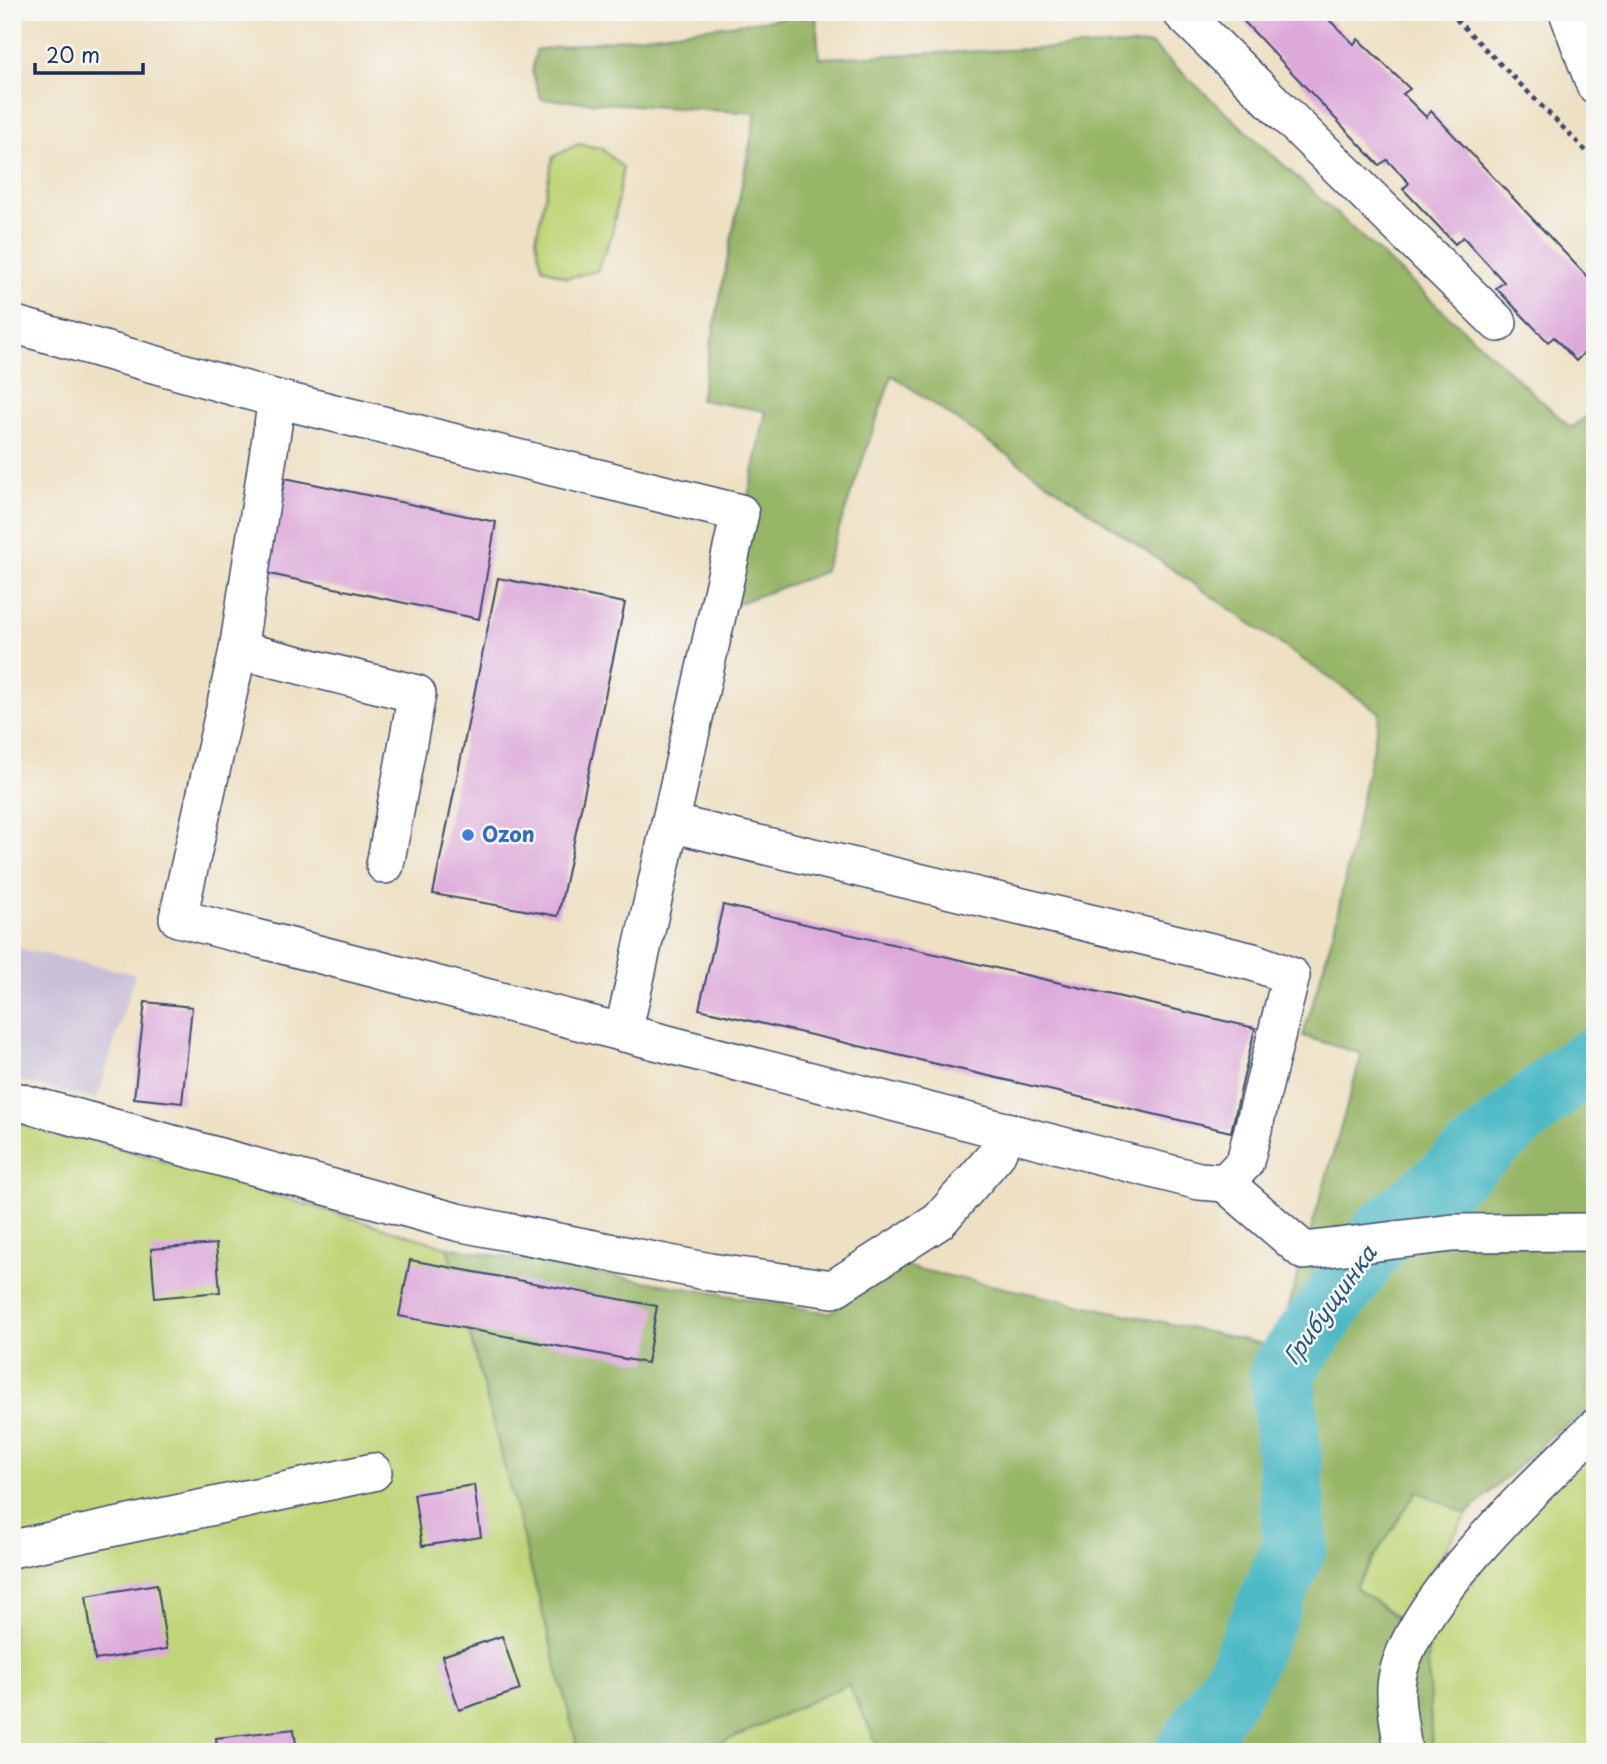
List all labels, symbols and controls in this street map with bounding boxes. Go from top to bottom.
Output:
scale bar [35,32,144,76]
text: 20 m [46,38,100,70]
place label: Ozon [482,817,535,849]
marker: Ozon [460,827,476,843]
water label: Грибущинка [1273,1237,1385,1371]

